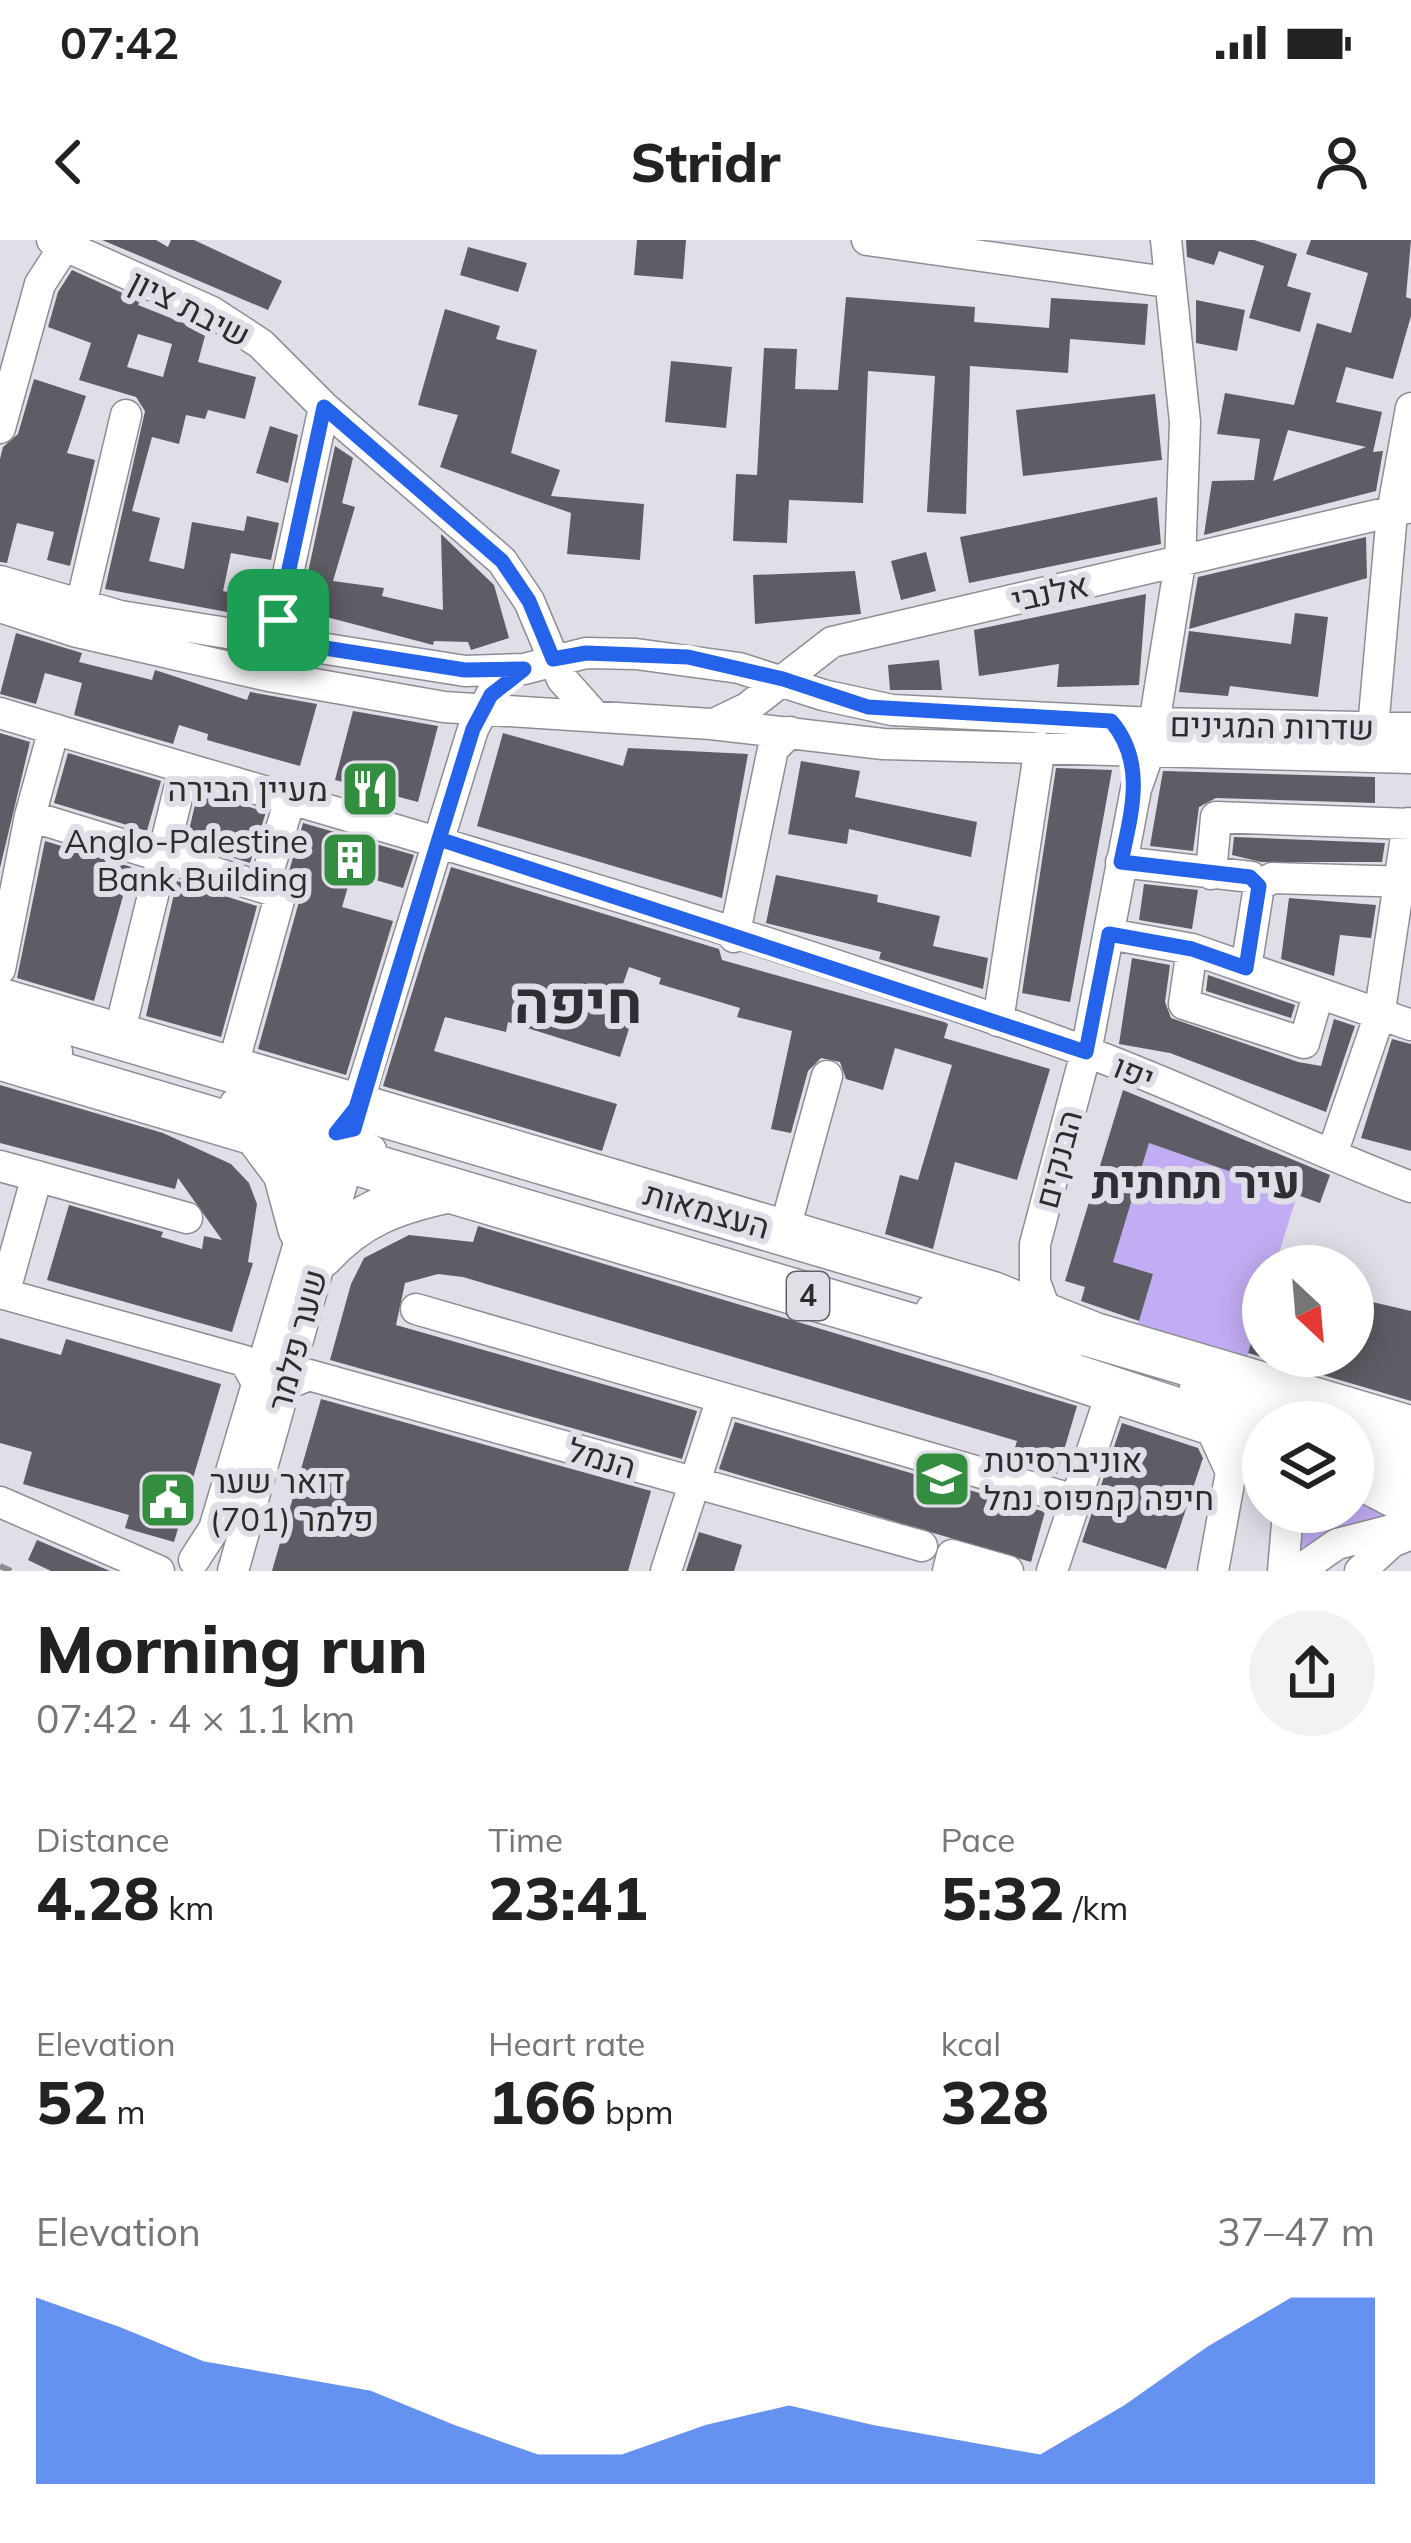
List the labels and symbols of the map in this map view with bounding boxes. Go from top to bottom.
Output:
street label: שיבת ציון [123,260,257,355]
street label: אלנבי [1008,563,1092,620]
pin [227,569,329,671]
street label: שדרות המגינים [1169,703,1375,748]
restaurant icon: מעיין הבירה [339,758,401,820]
place label: מעיין הבירה [168,768,328,809]
place label: Anglo-Palestine Bank Building [64,820,308,899]
building icon: Anglo-Palestine Bank Building [319,829,381,891]
district label: חיפה [514,966,642,1037]
street label: יפו [1108,1045,1161,1098]
street label: הבנקים [1025,1105,1090,1213]
district label: עיר תחתית [1092,1153,1300,1209]
street label: העצמאות [639,1172,775,1247]
north arrow [1242,1245,1374,1377]
street label: שער פלמר [258,1265,335,1415]
road number: 4 [787,1272,829,1320]
street label: הנמל [563,1428,641,1487]
place label: אוניברסיטת חיפה קמפוס נמל [984,1439,1214,1518]
school or university icon: אוניברסיטת חיפה קמפוס נמל [911,1448,973,1510]
place label: דואר שער פלמר (701) [210,1460,374,1539]
public building icon: דואר שער פלמר (701) [137,1469,199,1531]

